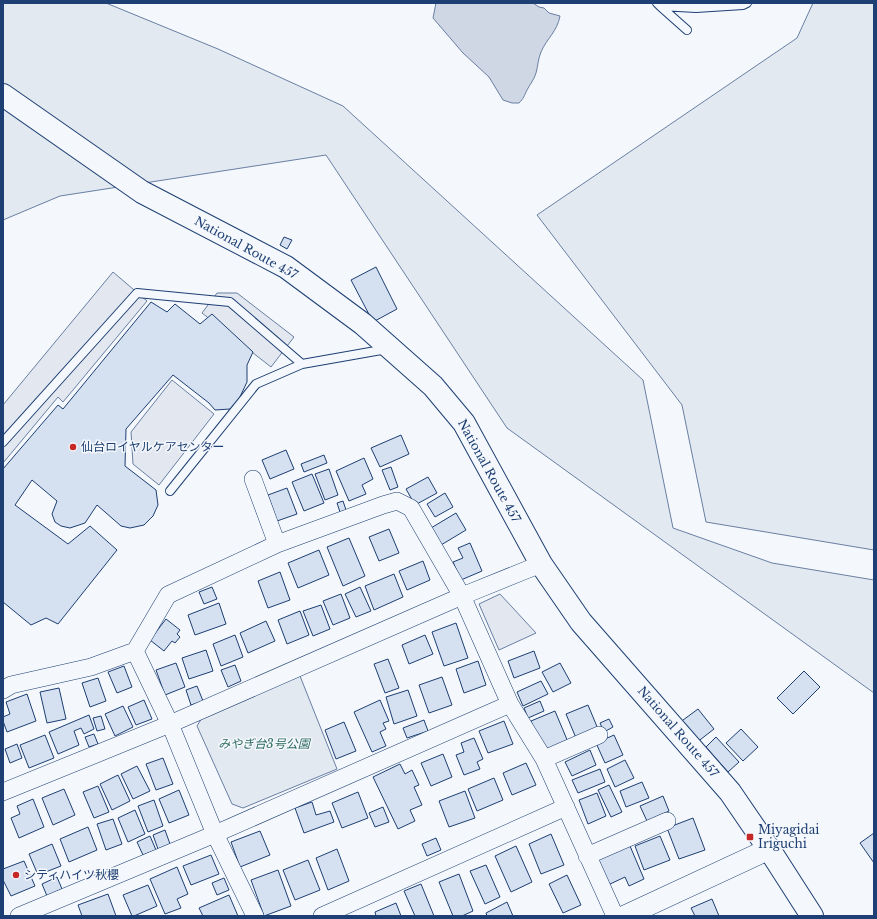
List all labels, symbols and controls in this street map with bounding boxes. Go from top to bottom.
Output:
street label: National Route 457 [192,213,301,283]
street label: National Route 457 [455,417,525,526]
place label: 仙台ロイヤルケアセンター [81,439,224,454]
marker: 仙台ロイヤルケアセンター [68,442,78,452]
street label: National Route 457 [635,683,723,781]
park label: みやぎ台3号公園 [218,736,312,751]
place label: Miyagidai Iriguchi [758,822,819,851]
marker: Miyagidai Iriguchi [745,832,755,842]
place label: シティハイツ秋櫻 [24,867,119,882]
marker: シティハイツ秋櫻 [11,870,21,880]

